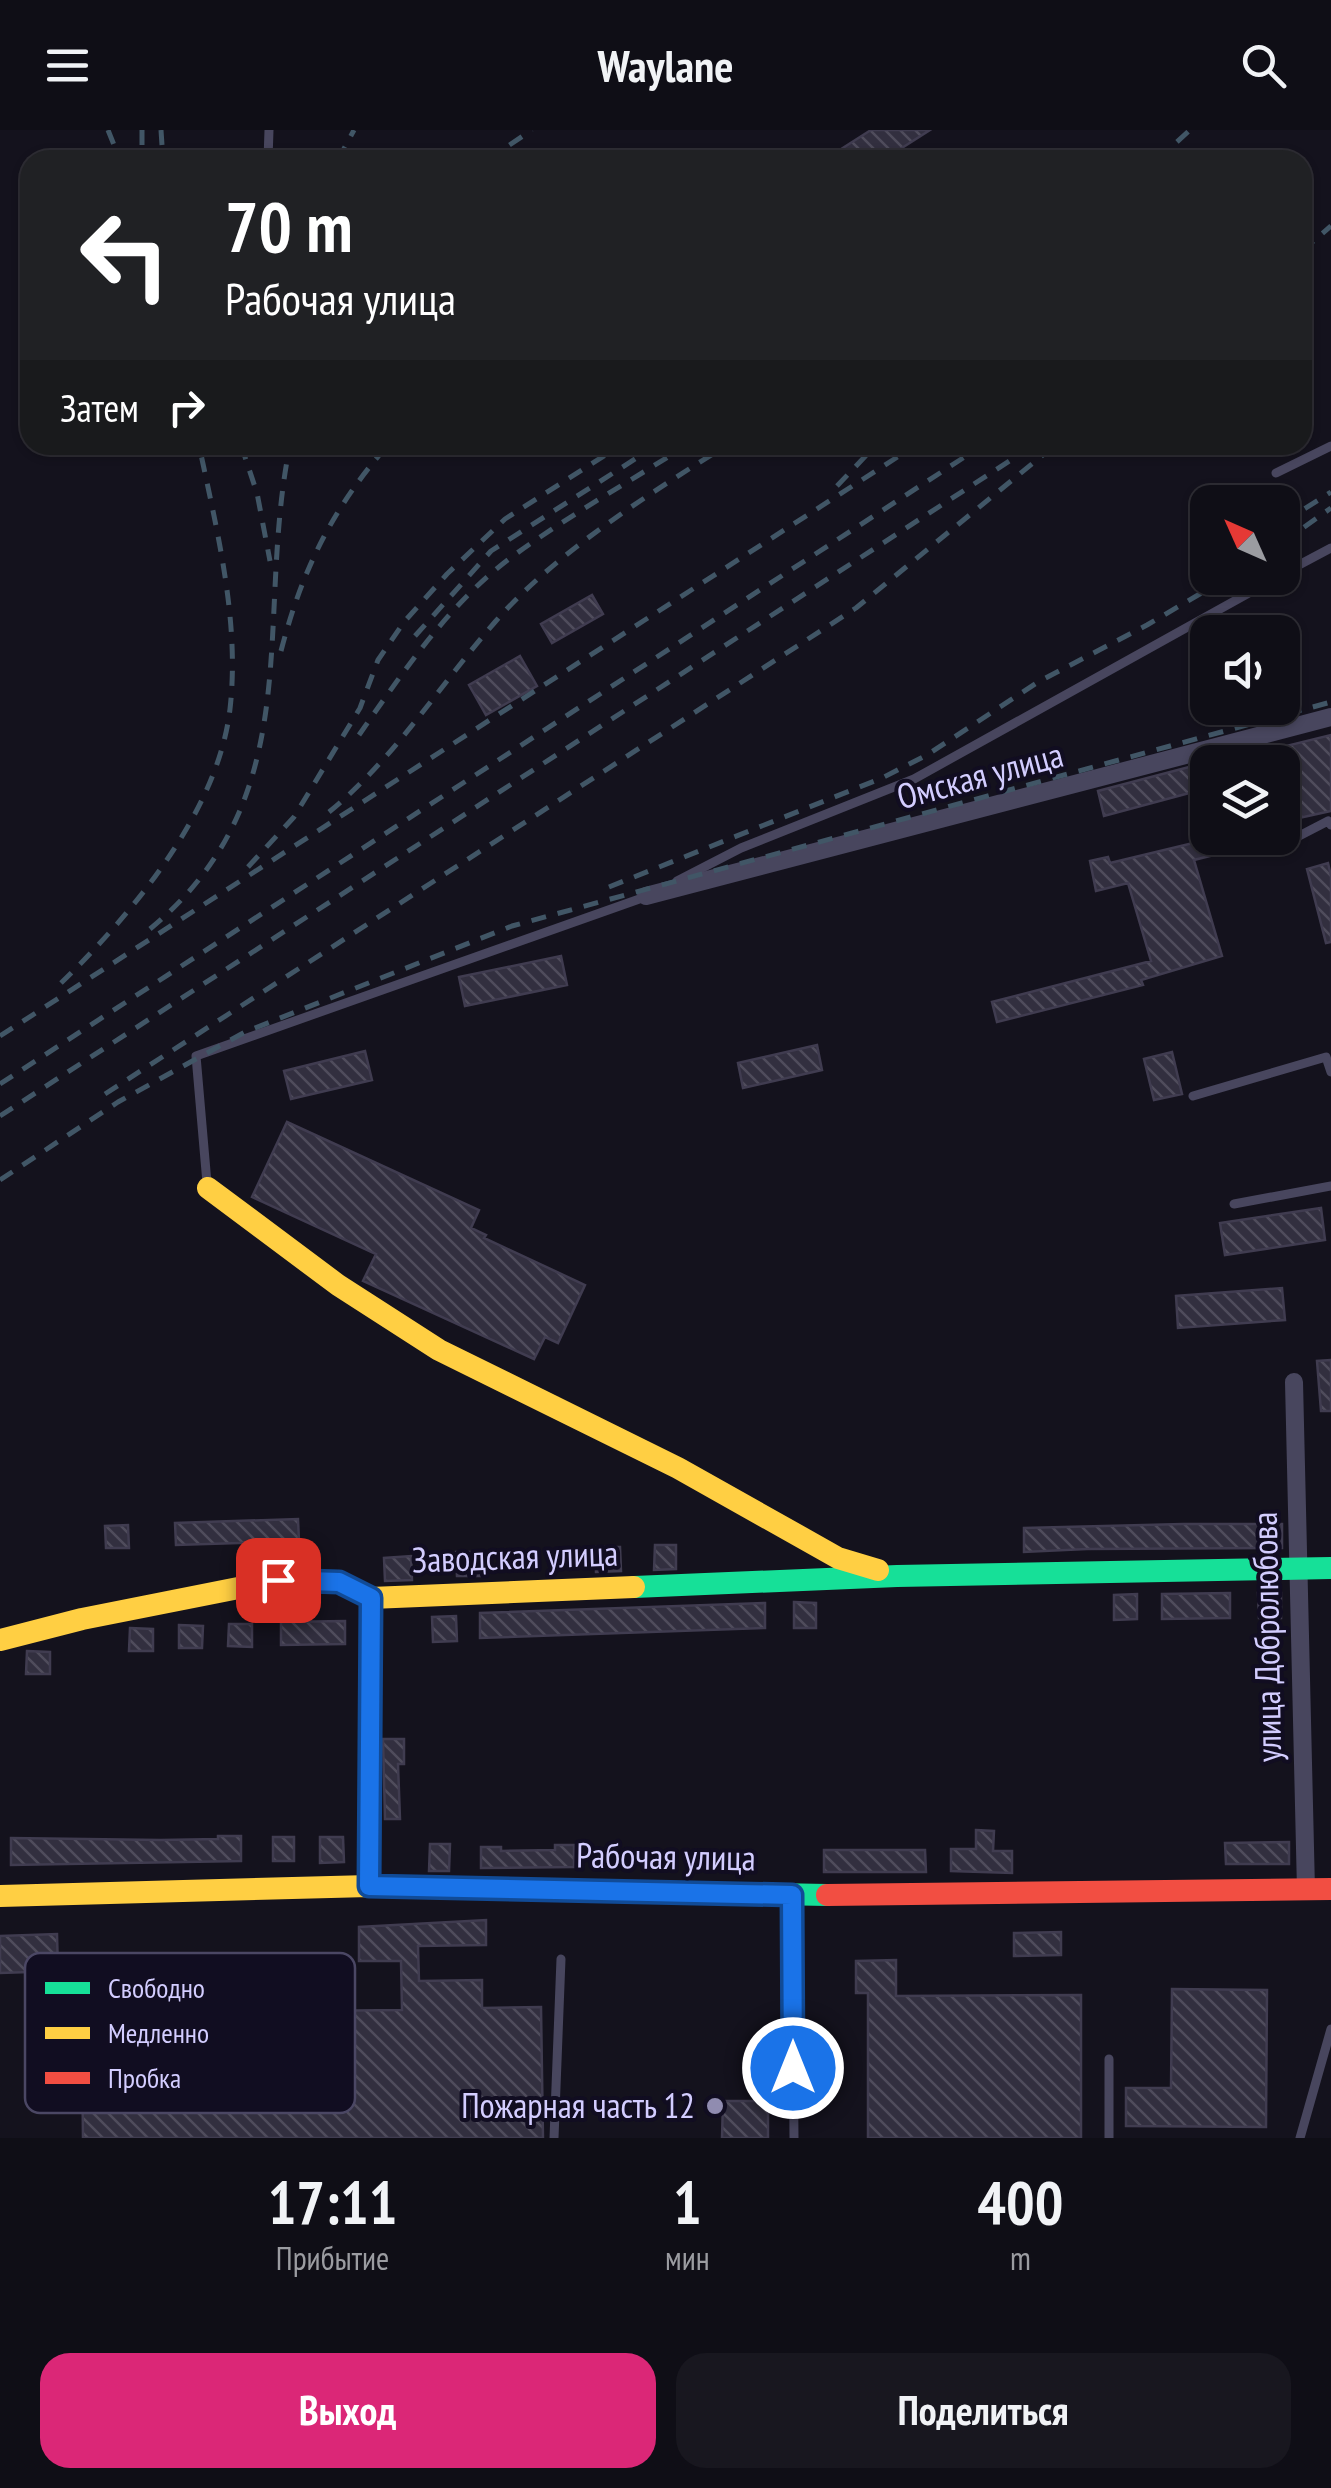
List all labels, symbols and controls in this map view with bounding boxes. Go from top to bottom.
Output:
text: Waylane [598,36,734,94]
icon: menu [40,38,95,93]
icon: search [1236,38,1291,93]
text: 70 m [225,181,353,271]
icon: left [60,190,190,320]
text: Рабочая улица [225,269,456,327]
icon: right [159,380,214,435]
text: Затем [60,383,139,432]
north arrow [1190,485,1300,595]
map controls [1190,485,1300,855]
button: sound [1190,615,1300,725]
street label: Омская улица [892,731,1068,819]
button: layers [1190,745,1300,855]
street label: улица Добролюбова [1241,1511,1291,1763]
street label: Заводская улица [411,1529,619,1583]
pin [236,1538,321,1623]
icon: arrive [251,1553,306,1608]
street label: Рабочая улица [576,1831,756,1881]
legend [25,1953,355,2113]
text: Свободно [108,1969,205,2006]
text: Медленно [108,2014,209,2051]
position arrow [741,2016,845,2120]
text: Пробка [108,2059,181,2096]
place label: Пожарная часть 12 [461,2082,695,2128]
marker: Пожарная часть 12 [704,2095,726,2117]
text: 17:11 [268,2163,397,2241]
text: 1 [673,2163,702,2241]
text: 400 [977,2163,1063,2241]
text: Прибытие [276,2237,389,2279]
text: мин [665,2237,710,2279]
text: m [1010,2237,1031,2279]
button: Выход [40,2353,656,2468]
button: Поделиться [676,2353,1291,2468]

